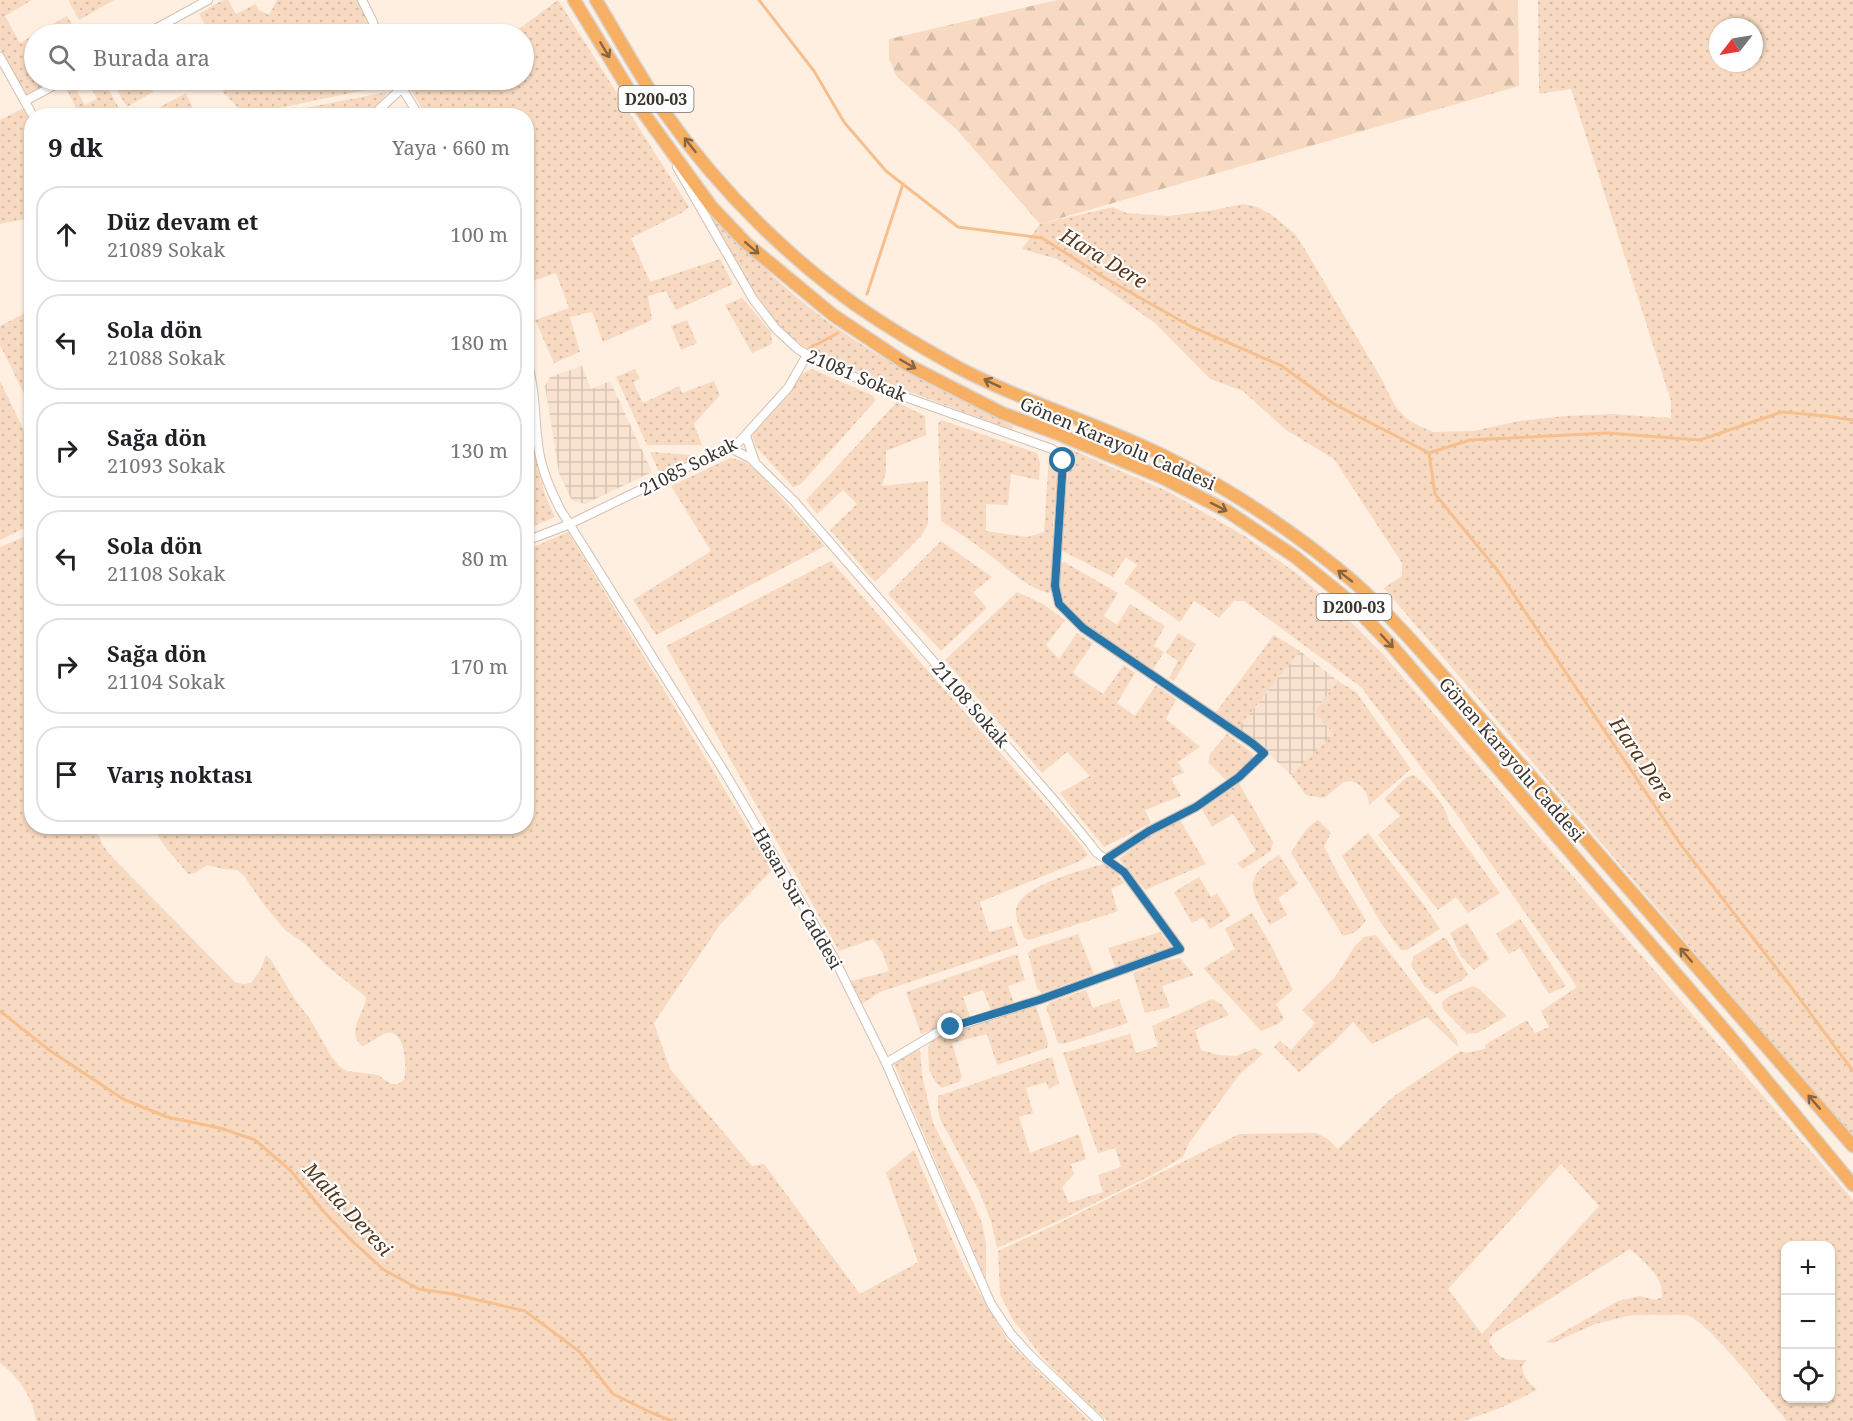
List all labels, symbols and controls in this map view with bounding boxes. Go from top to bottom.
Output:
north arrow [1709,18,1763,72]
search box [24,24,534,90]
icon: search [45,41,78,74]
one-way arrow [599,41,611,58]
text: Burada ara [93,42,210,72]
road number: D200-03 [618,86,694,112]
text: 9 dk [48,129,103,165]
text: Yaya · 660 m [392,134,510,161]
one-way arrow [683,137,696,153]
text: Düz devam et [107,206,258,236]
icon: ahead [50,218,83,251]
text: 100 m [450,221,508,248]
water label: Hara Dere [1055,221,1152,294]
text: 21089 Sokak [107,236,225,263]
one-way arrow [744,241,759,255]
text: Sola dön [107,314,202,344]
icon: left [50,326,83,359]
text: 180 m [450,329,508,356]
street label: 21081 Sokak [803,343,911,407]
text: 21088 Sokak [107,344,225,371]
one-way arrow [899,359,916,371]
one-way arrow [983,376,1001,388]
street label: Gönen Karayolu Caddesi [1016,391,1220,495]
text: Sağa dön [107,422,207,452]
street label: 21085 Sokak [635,431,741,501]
icon: right [50,434,83,467]
text: 130 m [450,437,508,464]
route start [1049,447,1075,473]
text: 21093 Sokak [107,452,225,479]
one-way arrow [1209,502,1227,513]
text: Sola dön [107,530,202,560]
icon: left [50,542,83,575]
text: 80 m [462,545,508,572]
text: 21108 Sokak [107,560,225,587]
one-way arrow [1338,570,1354,582]
road number: D200-03 [1316,594,1392,620]
one-way arrow [1380,633,1394,648]
text: Sağa dön [107,638,207,668]
icon: right [50,650,83,683]
text: 170 m [450,653,508,680]
street label: 21108 Sokak [927,656,1015,752]
text: 21104 Sokak [107,668,225,695]
street label: Gönen Karayolu Caddesi [1434,672,1590,846]
water label: Hara Dere [1603,711,1680,807]
icon: arrive [50,758,83,791]
text: Varış noktası [107,759,252,789]
street label: Hasan Sur Caddesi [748,823,849,974]
one-way arrow [1679,948,1693,963]
route end [937,1013,963,1039]
one-way arrow [1808,1094,1821,1110]
water label: Malta Deresi [297,1156,398,1262]
map controls [1781,1241,1835,1403]
button: + [1781,1241,1835,1295]
button: − [1781,1295,1835,1349]
button: locate [1781,1349,1835,1403]

